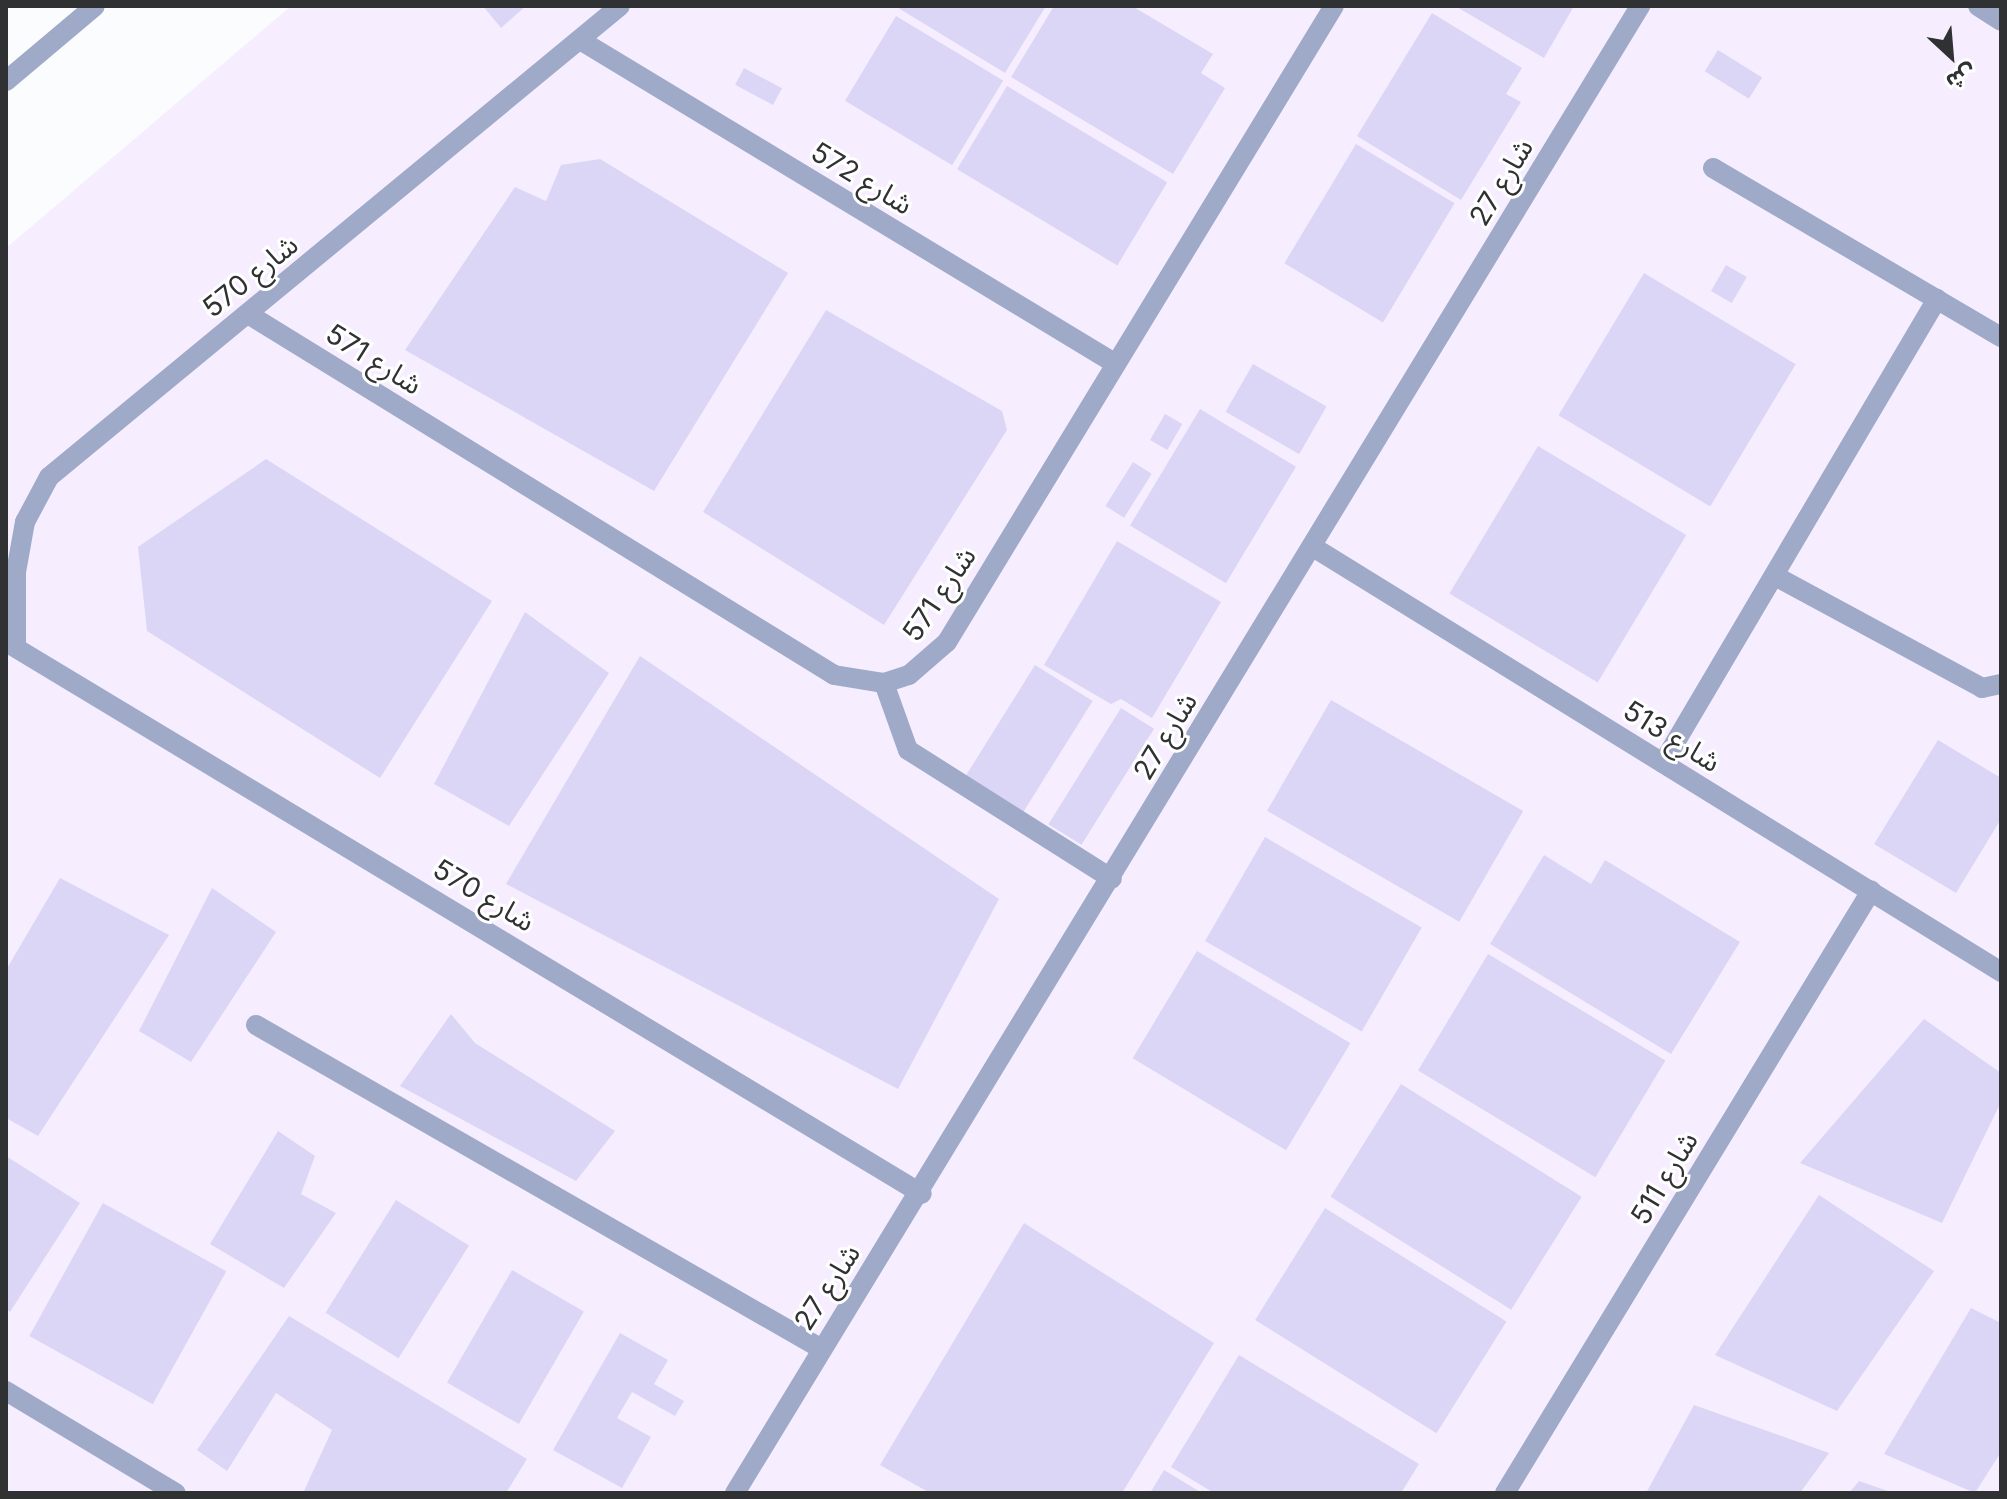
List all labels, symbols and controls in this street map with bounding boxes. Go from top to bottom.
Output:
north arrow [1911,16,1991,96]
text: ش [1942,59,1981,96]
street label: شارع 27 [1462,132,1540,232]
street label: شارع 572 [805,135,919,221]
street label: شارع 570 [196,228,304,324]
street label: شارع 571 [320,316,428,402]
street label: شارع 571 [895,540,983,648]
street label: شارع 27 [1126,686,1204,786]
street label: شارع 513 [1617,693,1727,779]
street label: شارع 570 [427,852,541,938]
street label: شارع 511 [1623,1126,1705,1230]
street label: شارع 27 [787,1238,867,1336]

